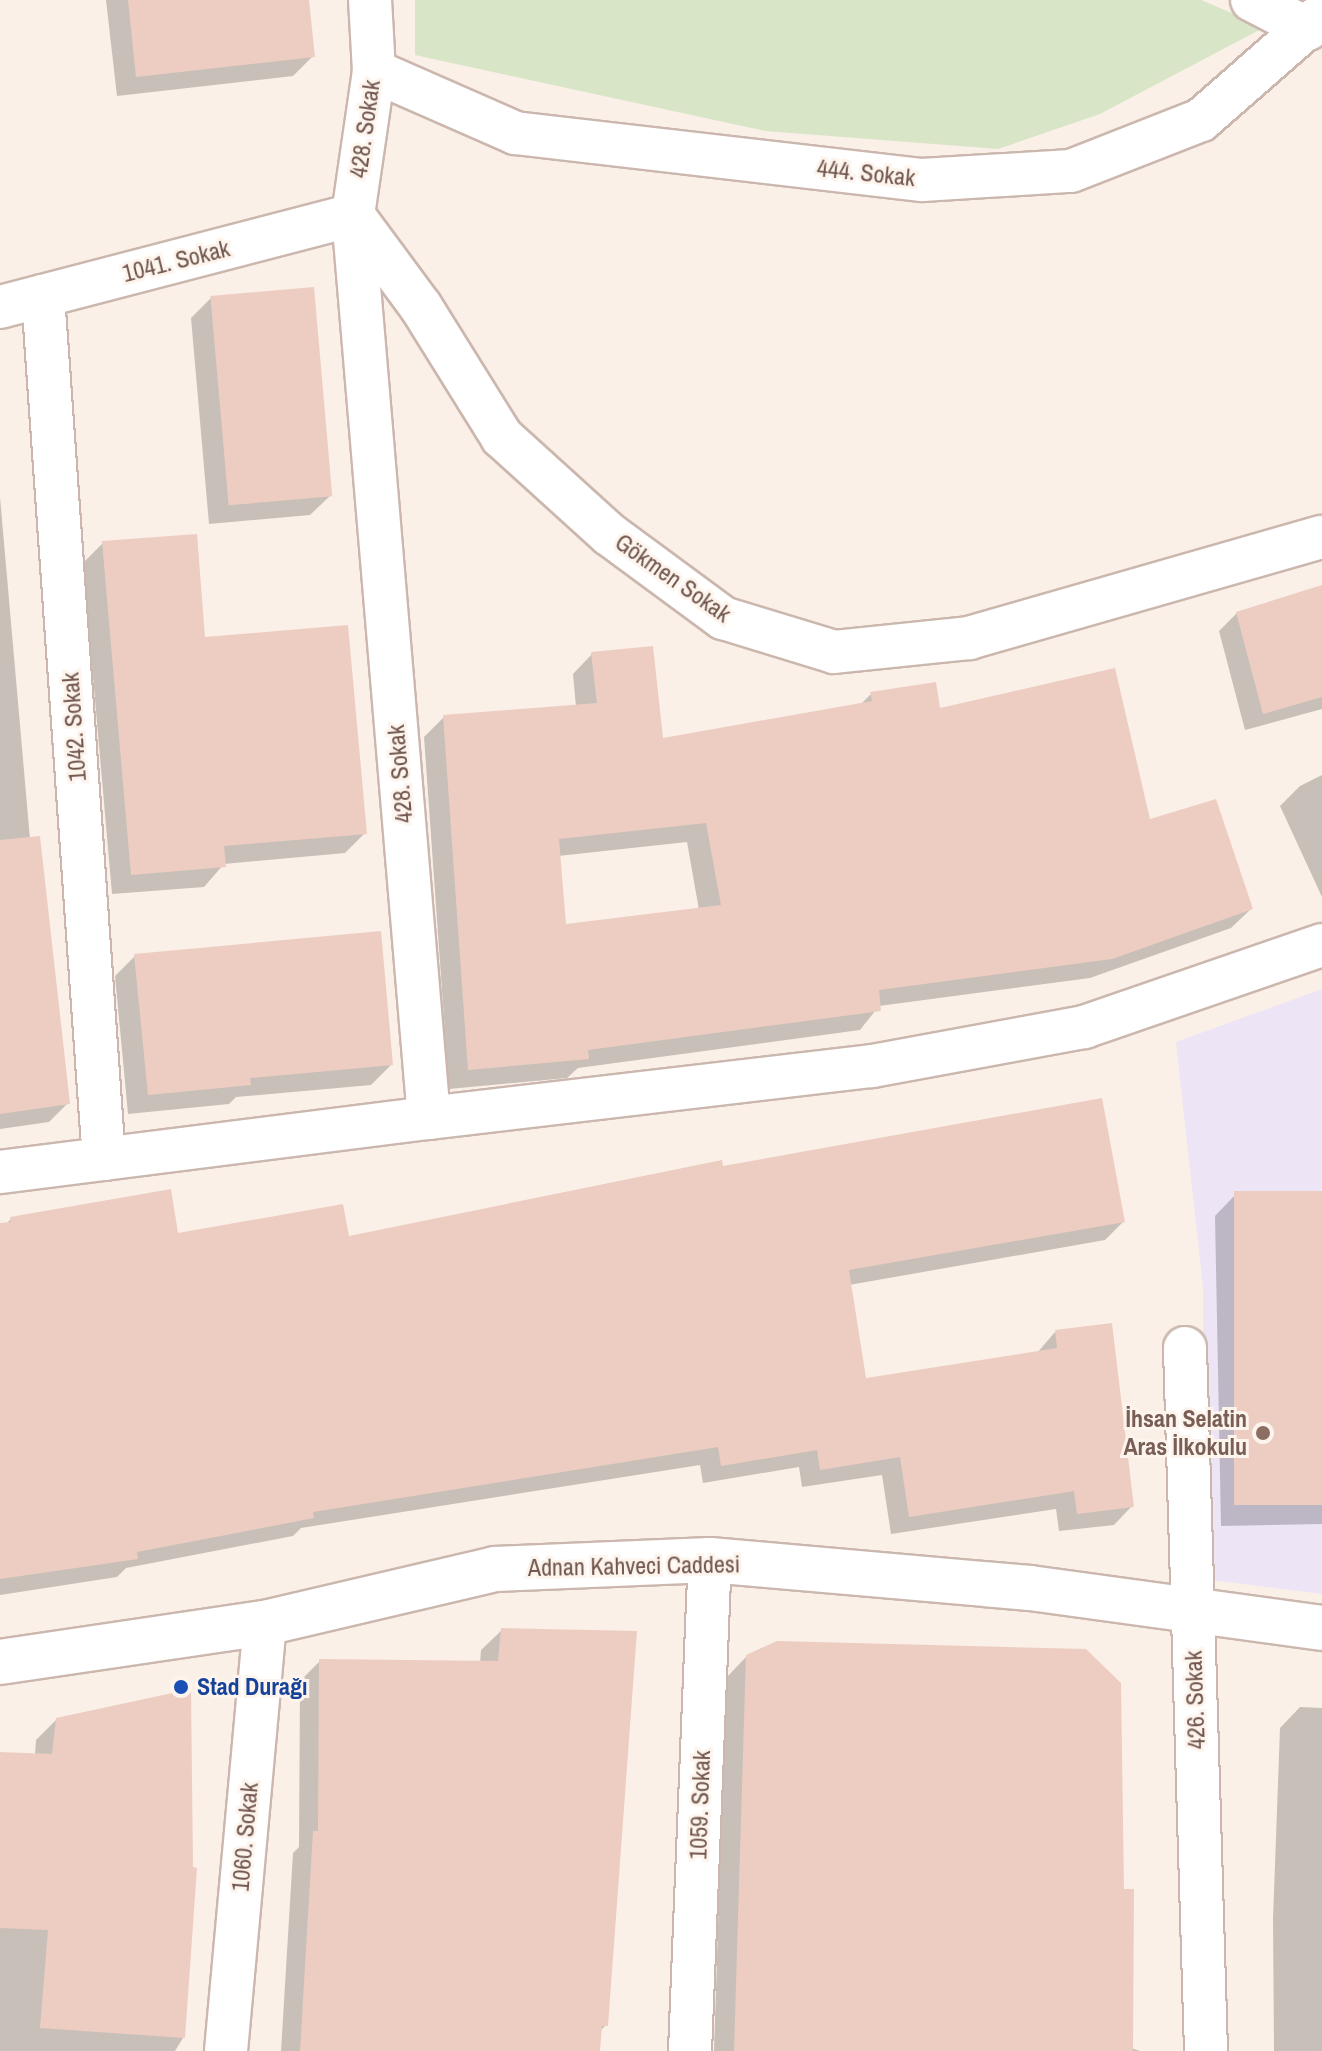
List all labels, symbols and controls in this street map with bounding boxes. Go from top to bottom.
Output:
street label: 428. Sokak [344,78,386,180]
street label: 444. Sokak [816,154,916,192]
street label: 1041. Sokak [119,234,233,288]
street label: Gökmen Sokak [610,528,736,628]
street label: 1042. Sokak [56,671,92,783]
street label: 428. Sokak [381,724,419,824]
place label: İhsan Selatin Aras İlkokulu [1123,1405,1247,1461]
marker: İhsan Selatin Aras İlkokulu [1254,1424,1272,1442]
street label: Adnan Kahveci Caddesi [528,1550,740,1582]
street label: 426. Sokak [1179,1650,1211,1750]
place label: Stad Durağı [197,1673,307,1701]
marker: Stad Durağı [172,1678,190,1696]
street label: 1059. Sokak [684,1750,716,1860]
street label: 1060. Sokak [226,1781,264,1893]

